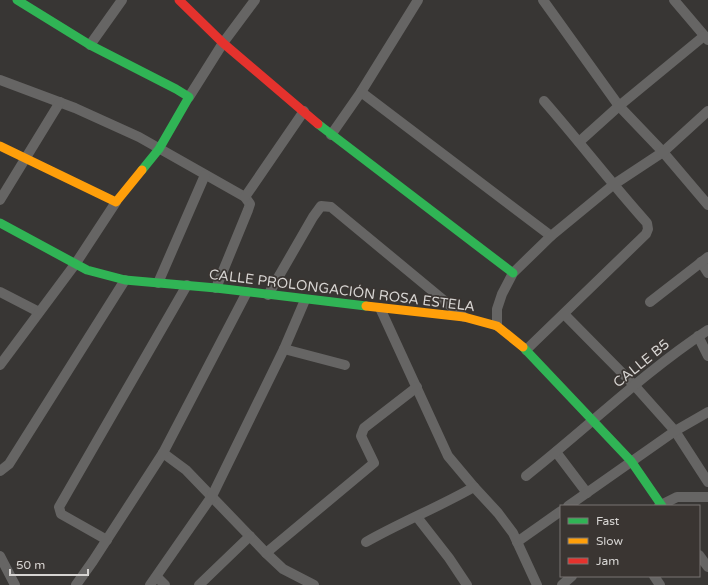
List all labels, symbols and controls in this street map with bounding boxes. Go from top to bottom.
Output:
street label: CALLE PROLONGACIÓN ROSA ESTELA [208,266,476,315]
street label: CALLE B5 [610,336,673,391]
legend [560,505,700,577]
text: Fast [596,514,620,528]
text: Slow [596,534,623,548]
scale bar [10,551,88,577]
text: Jam [596,554,619,568]
text: 50 m [16,558,45,572]

